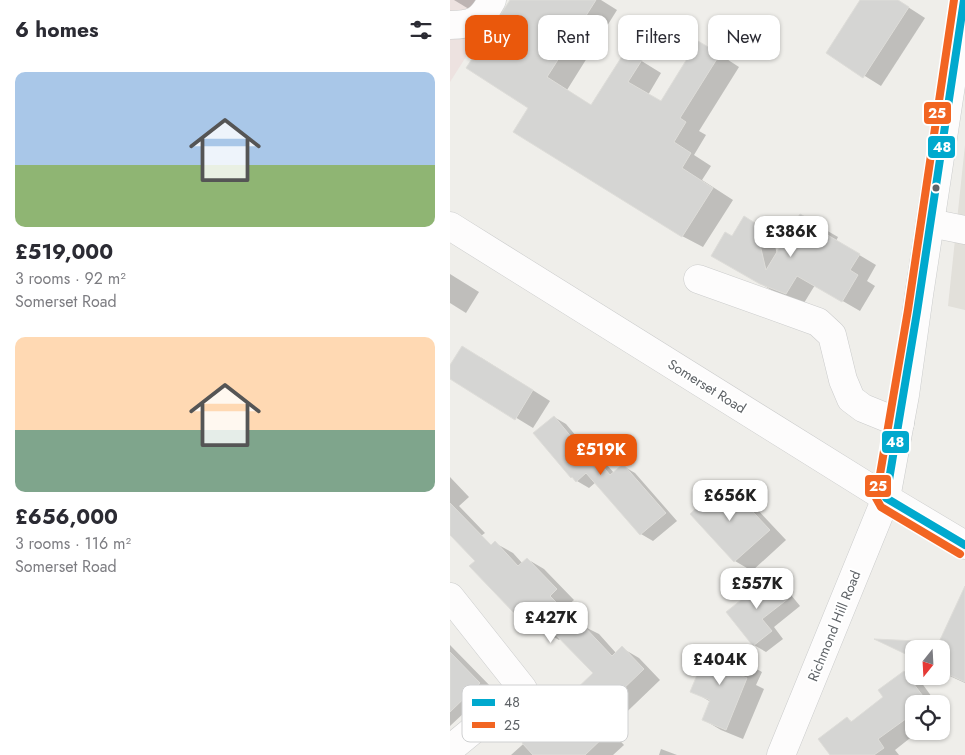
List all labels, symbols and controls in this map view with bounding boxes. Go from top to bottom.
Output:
text: 6 homes [15,15,99,45]
chip: Buy [465,15,528,60]
chip: Rent [538,15,608,60]
chip: Filters [618,15,698,60]
chip: New [708,15,780,60]
icon: filters [407,16,435,44]
line badge: 25 [923,101,952,125]
text: 25 [928,103,946,123]
icon: home [180,105,270,195]
line badge: 48 [927,135,956,159]
text: 48 [933,137,951,157]
unlabelled marker [931,183,941,193]
pin: £386K [756,216,826,258]
text: £386K [765,220,817,243]
text: £519,000 [15,237,113,267]
text: 3 rooms · 92 m² [15,267,126,290]
text: Somerset Road [15,290,117,313]
street label: Somerset Road [664,354,750,418]
icon: home [180,370,270,460]
line badge: 48 [881,430,910,454]
text: 48 [886,432,904,452]
pin: £519K [566,434,636,476]
text: £519K [576,438,626,461]
line badge: 25 [864,474,892,498]
text: 25 [869,476,887,496]
pin: £656K [695,480,765,522]
text: £656K [704,484,756,507]
text: £656,000 [15,502,118,532]
text: 3 rooms · 116 m² [15,532,131,555]
text: Somerset Road [15,555,117,578]
street label: Richmond Hill Road [803,567,865,685]
pin: £557K [722,568,792,610]
text: £557K [731,572,783,595]
pin: £427K [516,602,586,644]
text: £427K [525,606,577,629]
north arrow [905,640,950,685]
map controls [905,640,950,740]
pin: £404K [685,644,755,686]
text: £404K [693,648,747,671]
legend [462,685,628,742]
text: 48 [504,692,520,712]
button: locate [905,695,950,740]
text: 25 [504,715,520,735]

